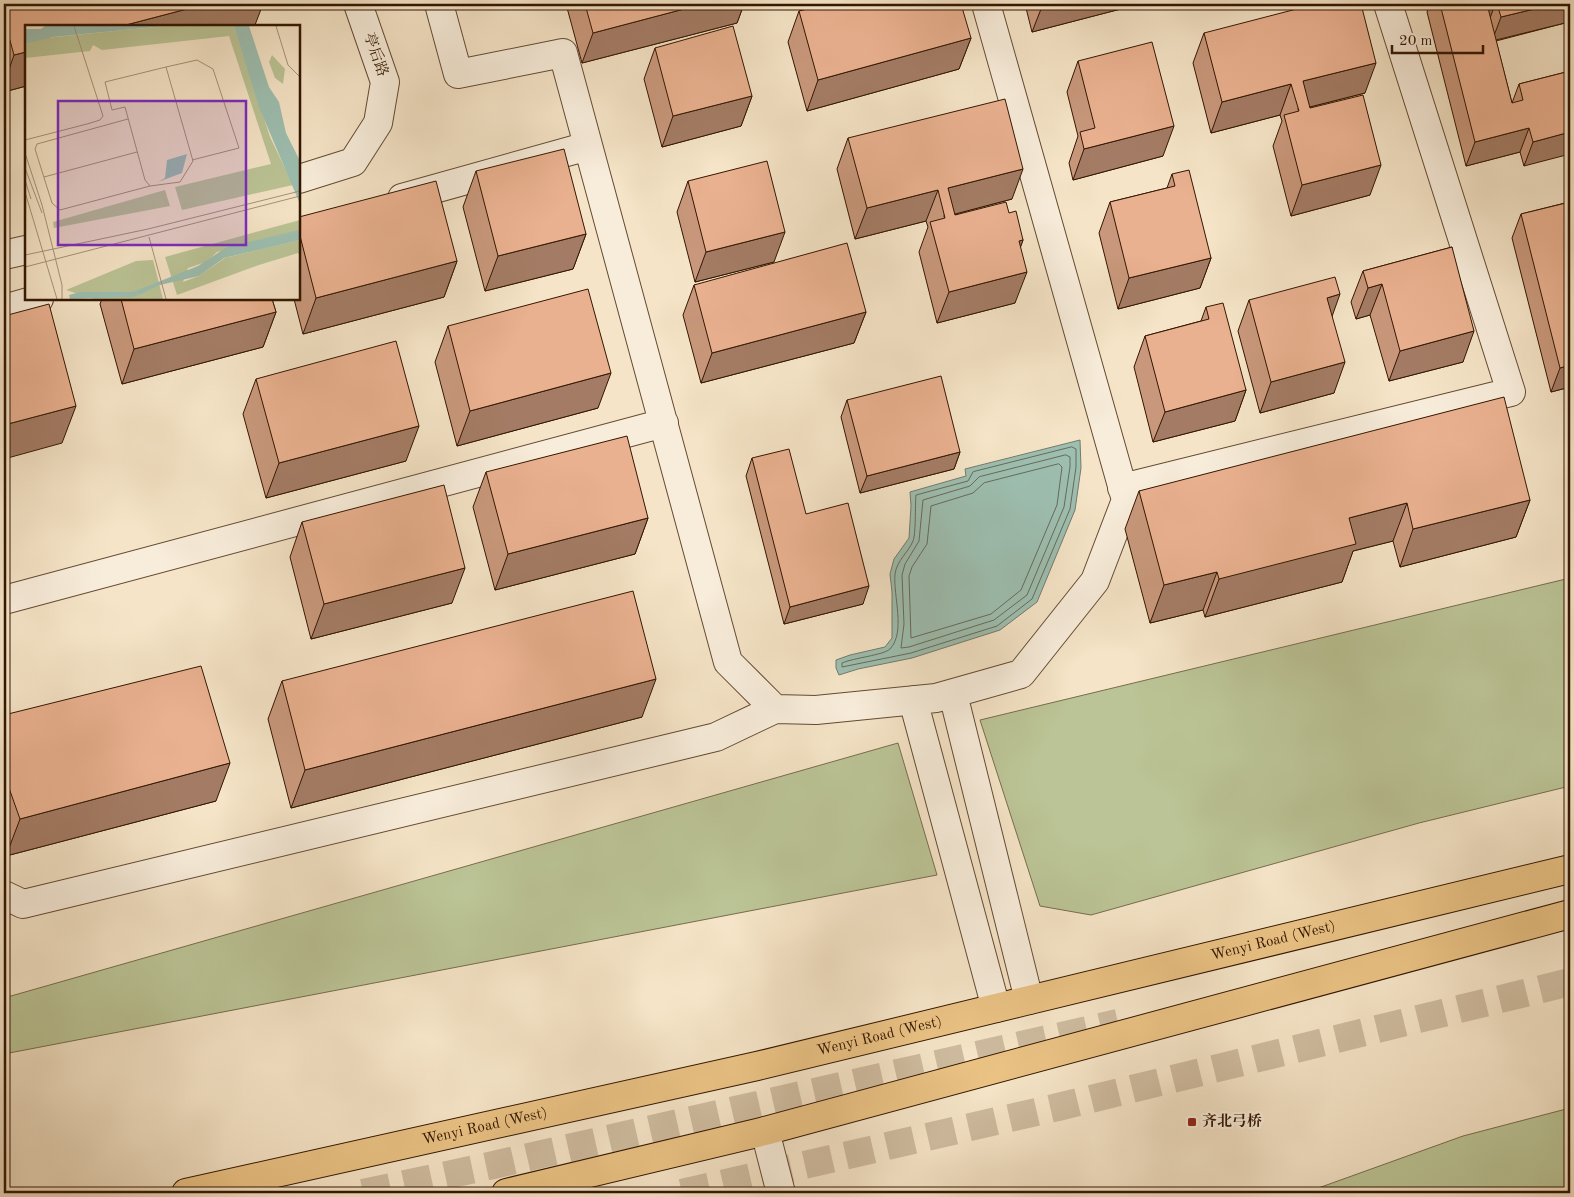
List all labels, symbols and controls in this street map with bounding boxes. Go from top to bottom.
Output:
scale bar [1392,22,1483,54]
inset map [25,25,300,300]
street label: 亭后路 [361,31,391,79]
text: 20 m [1399,34,1433,49]
street label: Wenyi Road (West) [1209,919,1337,963]
street label: Wenyi Road (West) [816,1014,943,1059]
street label: Wenyi Road (West) [421,1105,549,1148]
place label: 齐北弓桥 [1202,1112,1262,1130]
marker: 齐北弓桥 [1186,1116,1198,1128]

